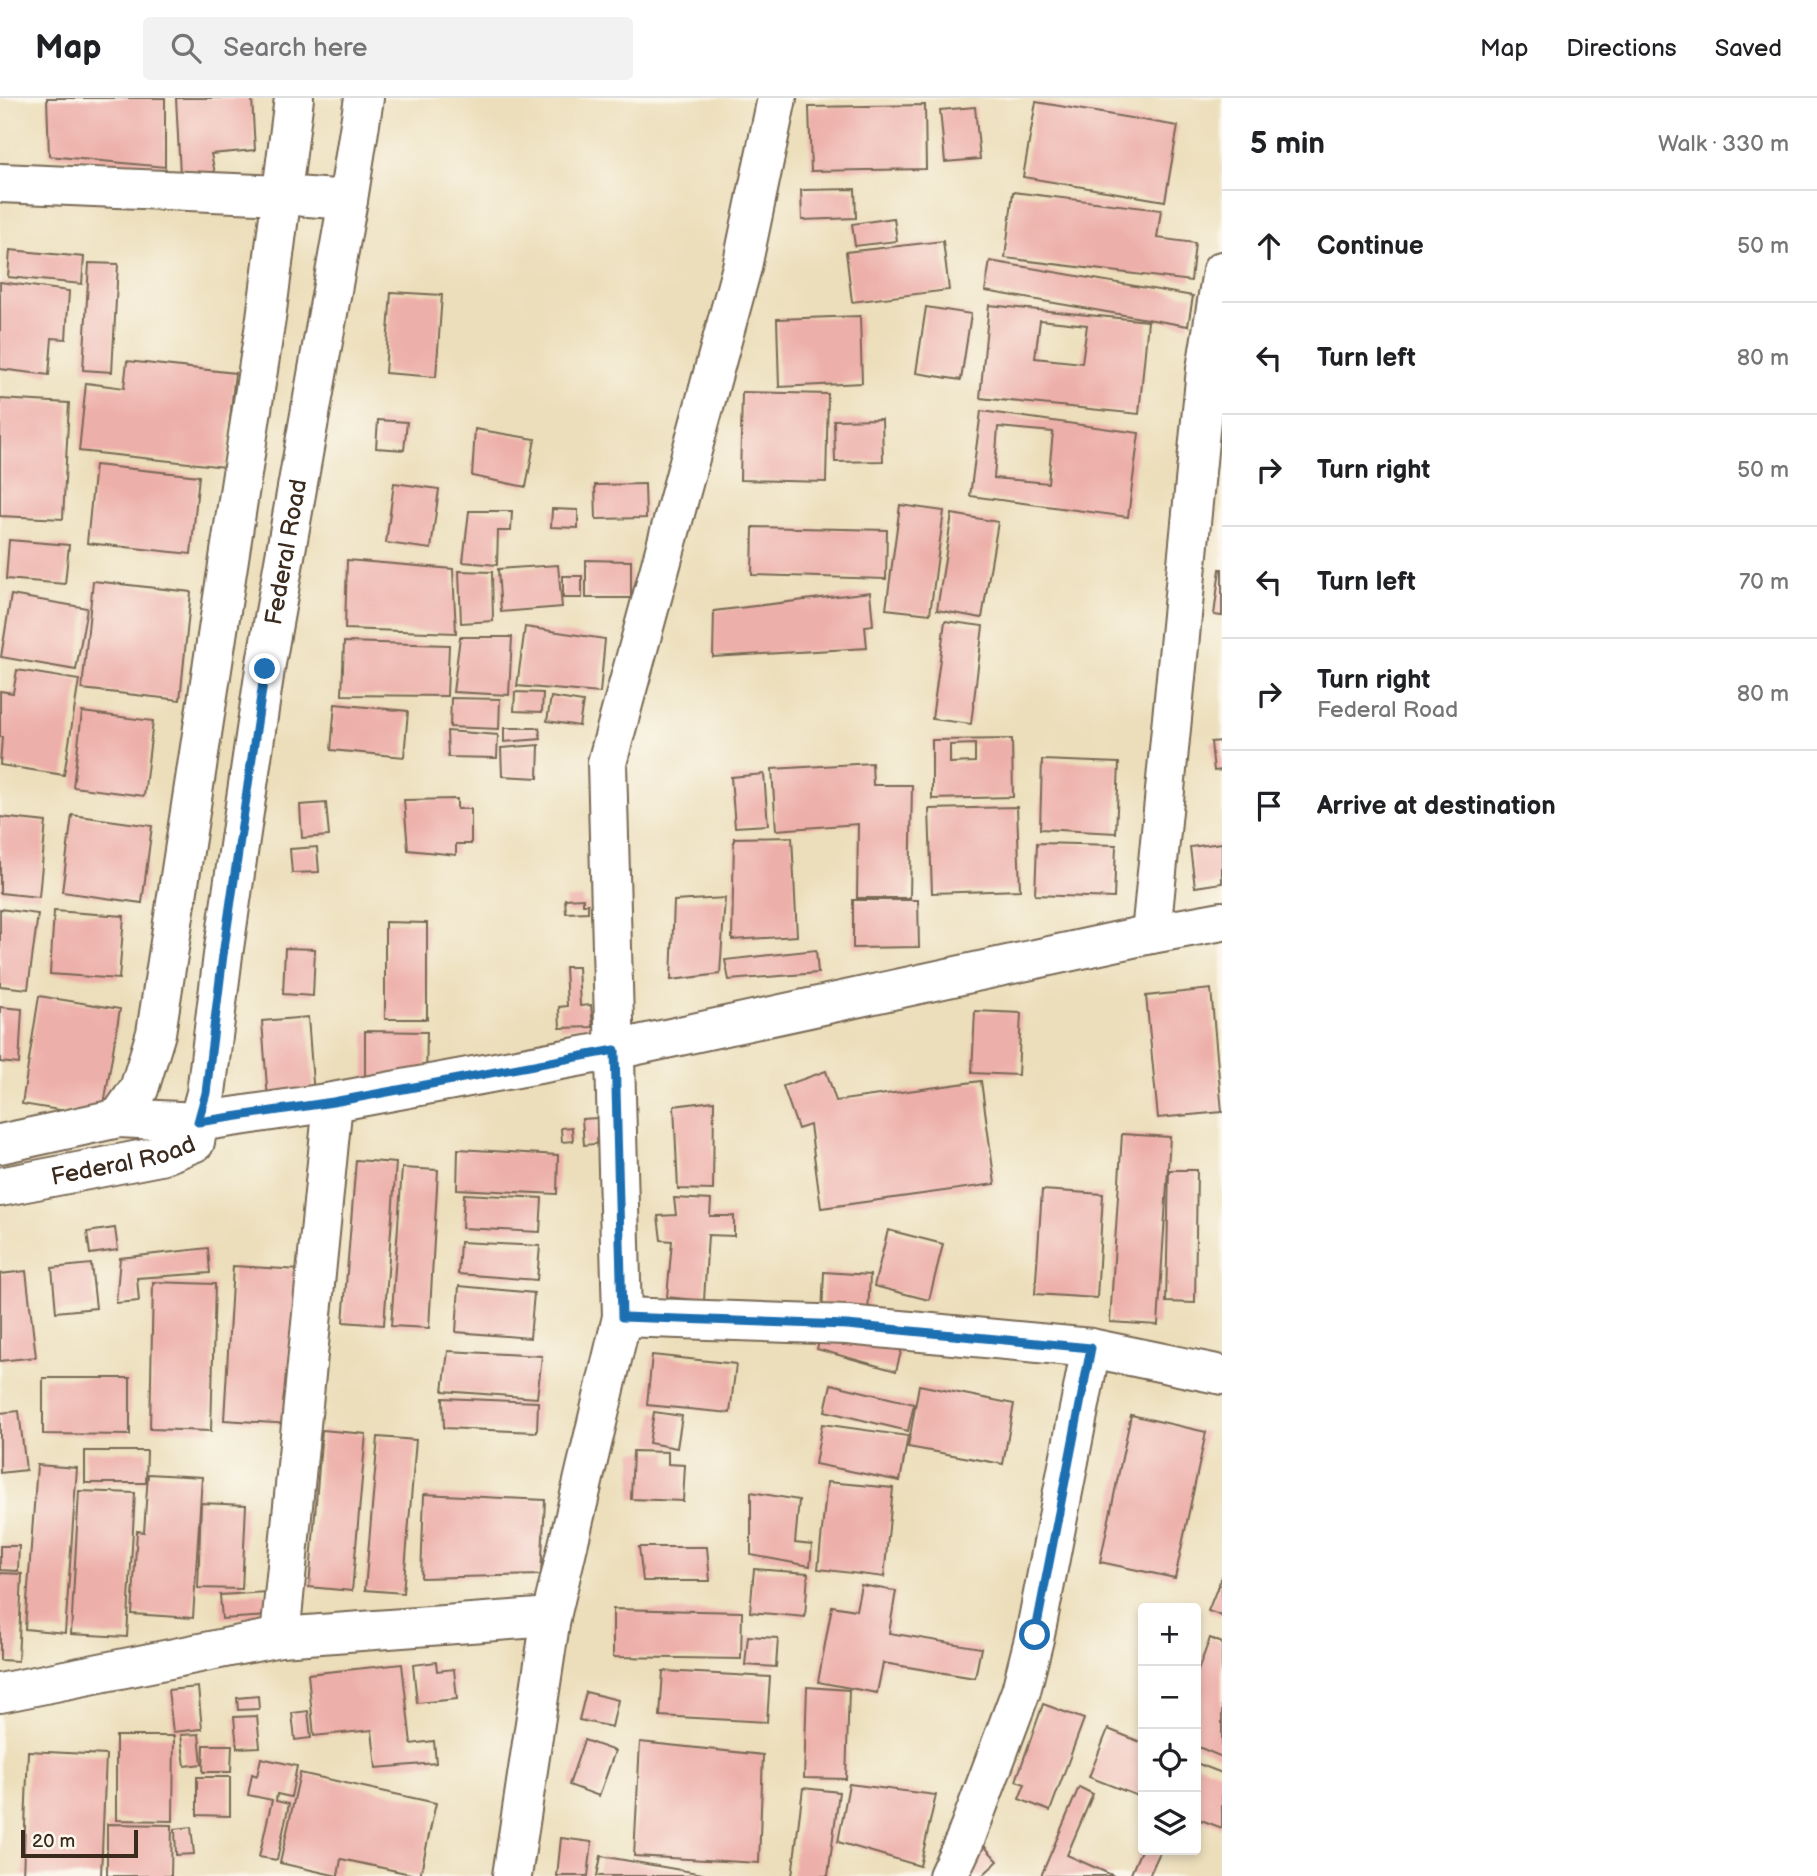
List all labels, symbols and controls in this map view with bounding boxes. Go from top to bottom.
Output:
search box [143,17,633,80]
text: Map [35,28,101,68]
icon: search [167,29,205,67]
text: Search here [223,33,367,64]
text: Map [1480,34,1528,63]
text: Directions [1566,34,1677,63]
text: Saved [1715,34,1782,63]
text: 5 min [1250,126,1325,162]
text: Walk · 330 m [1658,130,1789,158]
icon: ahead [1250,227,1288,265]
text: Continue [1317,231,1424,262]
text: 50 m [1737,232,1789,260]
icon: left [1250,339,1288,377]
text: Turn left [1317,343,1416,374]
text: 80 m [1737,344,1789,372]
icon: right [1250,451,1288,489]
text: Turn right [1317,455,1430,486]
text: 50 m [1737,456,1789,484]
street label: Federal Road [259,477,313,627]
icon: left [1250,563,1288,601]
text: Turn left [1317,567,1416,598]
text: 70 m [1739,568,1789,596]
route end [249,653,280,684]
text: Turn right [1317,665,1430,696]
icon: right [1250,675,1288,713]
text: 80 m [1737,680,1789,708]
text: Federal Road [1317,696,1458,724]
icon: arrive [1250,787,1288,825]
text: Arrive at destination [1317,791,1556,822]
street label: Federal Road [49,1129,200,1191]
map controls [1138,1603,1201,1855]
button: + [1138,1603,1201,1666]
route start [1019,1619,1050,1650]
button: − [1138,1666,1201,1729]
button: locate [1138,1729,1201,1792]
button: layers [1138,1792,1201,1855]
scale bar [21,1827,138,1859]
text: 20 m [32,1830,75,1853]

